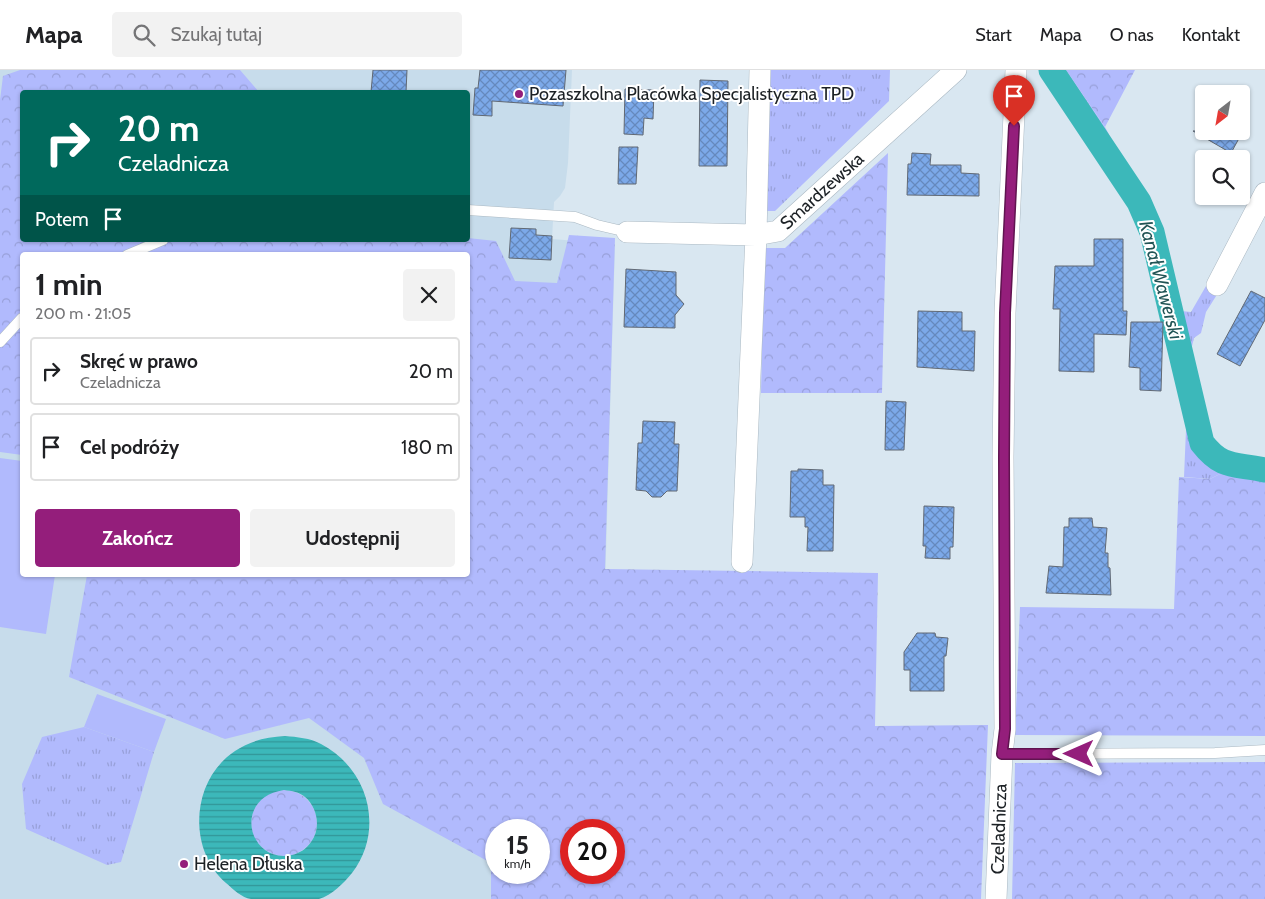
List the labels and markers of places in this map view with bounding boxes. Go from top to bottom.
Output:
pin [993,75,1035,126]
place label: Pozaszkolna Placówka Specjalistyczna TPD [529,83,854,105]
marker: Pozaszkolna Placówka Specjalistyczna TPD [513,88,525,100]
place label: Helena Dłuska [194,853,303,875]
marker: Helena Dłuska [178,858,190,870]

